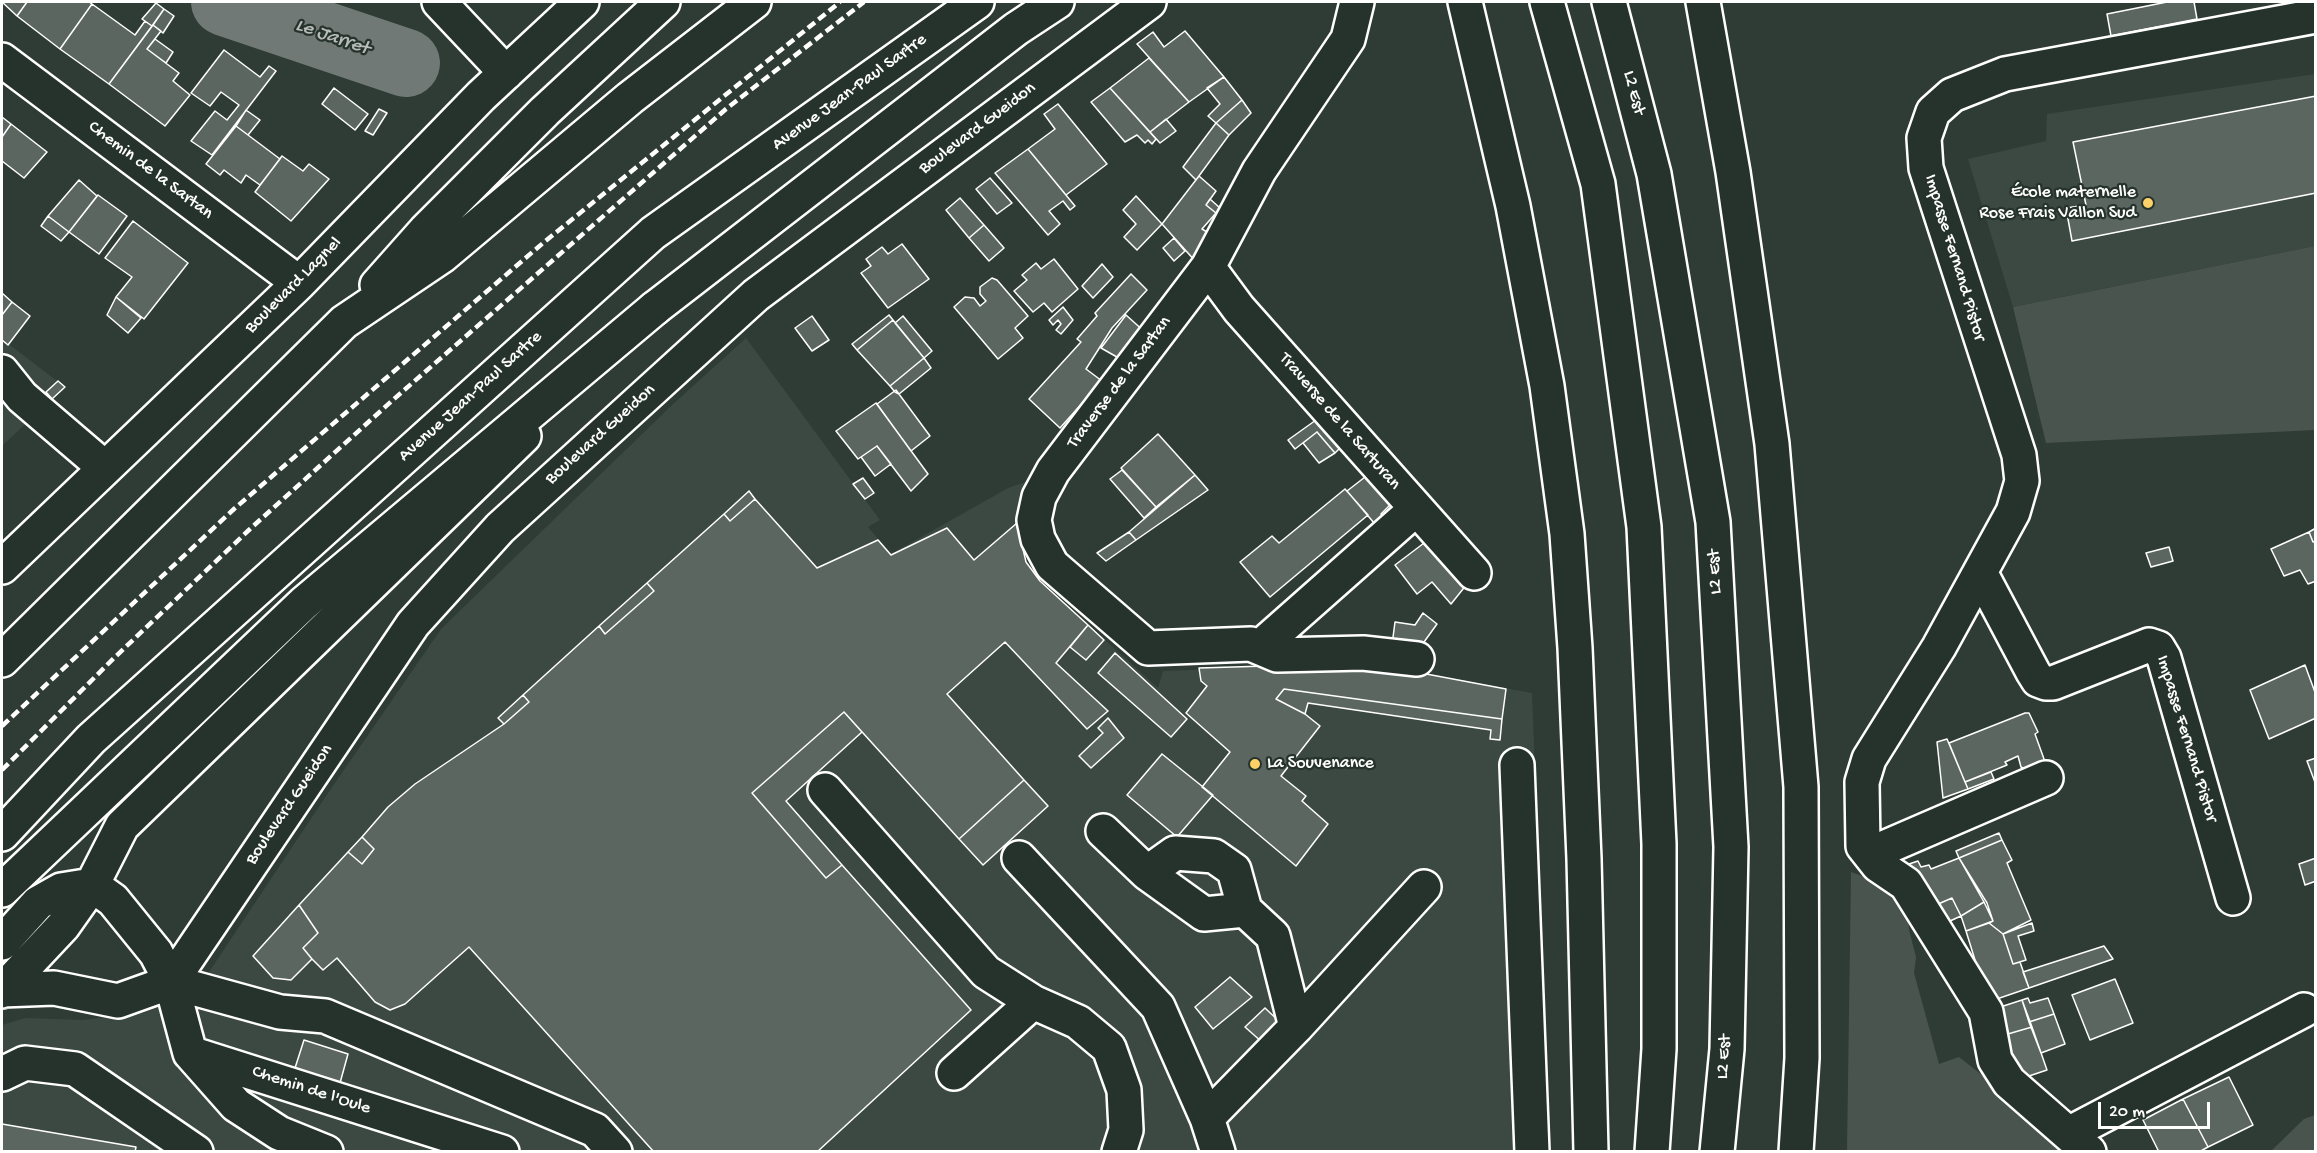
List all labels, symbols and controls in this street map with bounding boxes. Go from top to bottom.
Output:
water label: Le Jarret [292,14,372,62]
street label: Avenue Jean-Paul Sartre [769,30,931,156]
street label: L2 Est [1617,69,1649,117]
street label: Boulevard Gueidon [915,78,1041,180]
street label: Chemin de la Sartan [83,117,217,225]
street label: Impasse Fernand Pistor [1918,172,1990,344]
place label: École maternelle Rose Frais Vallon Sud [1979,182,2136,224]
marker: École maternelle Rose Frais Vallon Sud [2141,196,2155,210]
street label: Boulevard Lagnel [241,233,347,339]
street label: Traverse de la Sartan [1063,313,1177,453]
street label: Avenue Jean-Paul Sartre [395,327,547,467]
street label: Traverse de la Sarturan [1274,349,1404,495]
street label: Boulevard Gueidon [541,380,661,490]
street label: L2 Est [1704,549,1728,595]
street label: Impasse Fernand Pistor [2150,653,2222,825]
street label: Boulevard Gueidon [242,741,338,869]
place label: La Souvenance [1267,753,1374,775]
marker: La Souvenance [1248,757,1262,771]
street label: L2 Est [1713,1034,1737,1080]
street label: Chemin de l'Oule [249,1062,373,1120]
scale bar [2101,1090,2214,1128]
text: 20 m [2109,1102,2145,1123]

